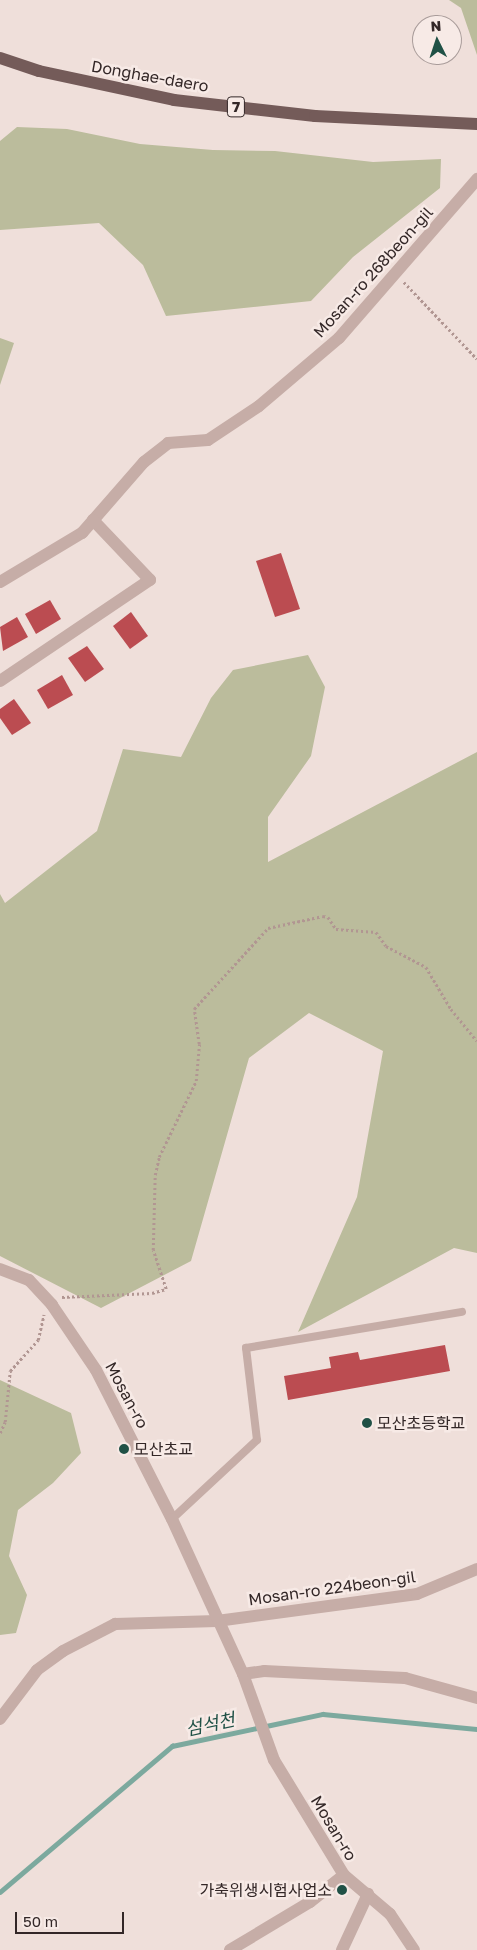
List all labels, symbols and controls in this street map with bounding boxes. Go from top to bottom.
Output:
north arrow [412,15,462,65]
text: N [430,17,442,34]
street label: Donghae-daero [90,56,210,96]
road number: 7 [226,94,246,120]
street label: Mosan-ro 268beon-gil [309,203,437,341]
street label: Mosan-ro [102,1358,152,1432]
place label: 모산초등학교 [377,1413,465,1433]
marker: 모산초등학교 [361,1417,373,1429]
place label: 모산초교 [134,1439,193,1459]
marker: 모산초교 [118,1443,130,1455]
street label: Mosan-ro 224beon-gil [247,1567,417,1609]
water label: 섬석천 [183,1708,237,1740]
street label: Mosan-ro [307,1792,361,1864]
place label: 가축위생시험사업소 [200,1880,332,1900]
marker: 가축위생시험사업소 [336,1884,348,1896]
scale bar [18,1902,126,1934]
text: 50 m [23,1912,58,1930]

